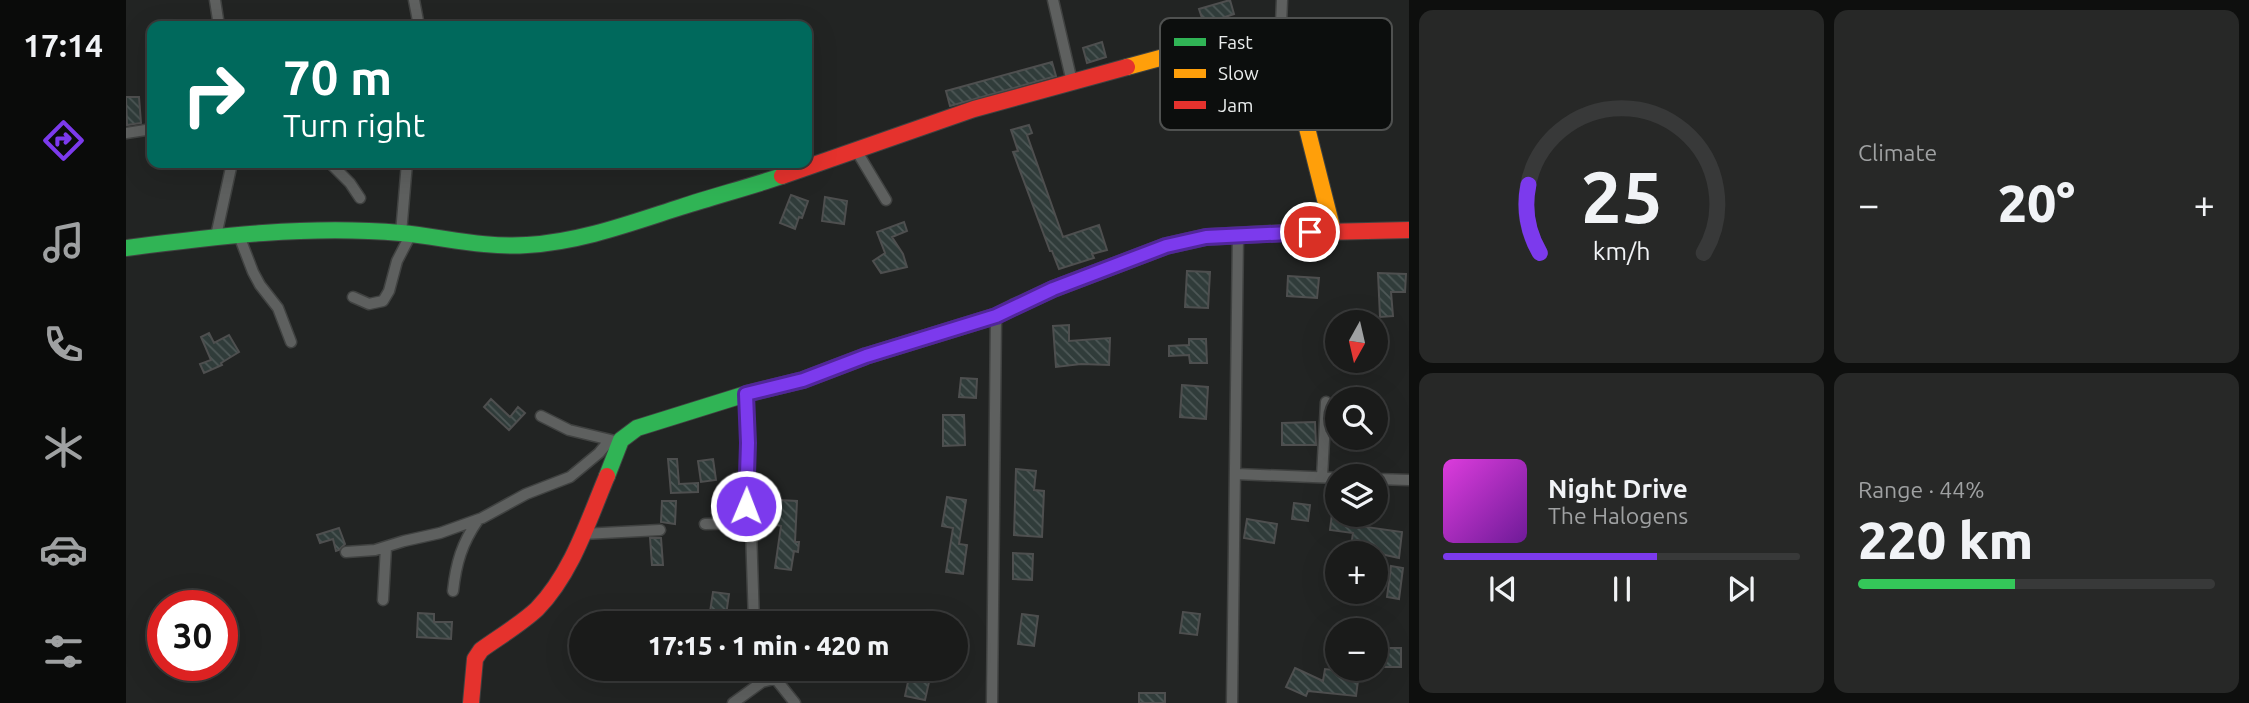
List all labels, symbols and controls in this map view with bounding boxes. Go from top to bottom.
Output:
legend [1160,18,1392,130]
text: 17:14 [23,27,103,63]
text: Fast [1218,31,1253,53]
icon: right [168,49,259,140]
text: 70 m [283,49,392,104]
text: Slow [1218,62,1259,84]
text: Jam [1218,94,1254,116]
text: Turn right [283,107,425,143]
icon: directions [39,116,88,165]
text: Climate [1858,140,1937,165]
text: 25 [1580,155,1663,237]
text: 20° [1998,174,2075,232]
text: − [1858,183,1879,225]
text: + [2194,183,2215,225]
pin [1280,202,1340,262]
icon: arrive [1291,213,1329,251]
icon: music [39,218,88,267]
text: km/h [1593,236,1650,264]
north arrow [1325,310,1388,373]
map controls [1325,310,1388,681]
icon: phone [39,320,88,369]
button: search [1325,387,1388,450]
icon: climate [39,423,88,472]
button: layers [1325,464,1388,527]
position arrow [709,469,783,543]
text: Night Drive [1548,474,1688,503]
text: Range · 44% [1858,477,1985,502]
text: The Halogens [1548,503,1688,528]
text: 220 km [1858,511,2033,569]
icon: car [39,525,88,574]
button: + [1325,541,1388,604]
icon: previous [1484,570,1522,608]
icon: pause [1603,570,1641,608]
icon: next [1722,570,1760,608]
speed limit sign: 30 [147,590,238,681]
button: − [1325,618,1388,681]
icon: filters [39,627,88,676]
text: 17:15 · 1 min · 420 m [648,631,889,660]

